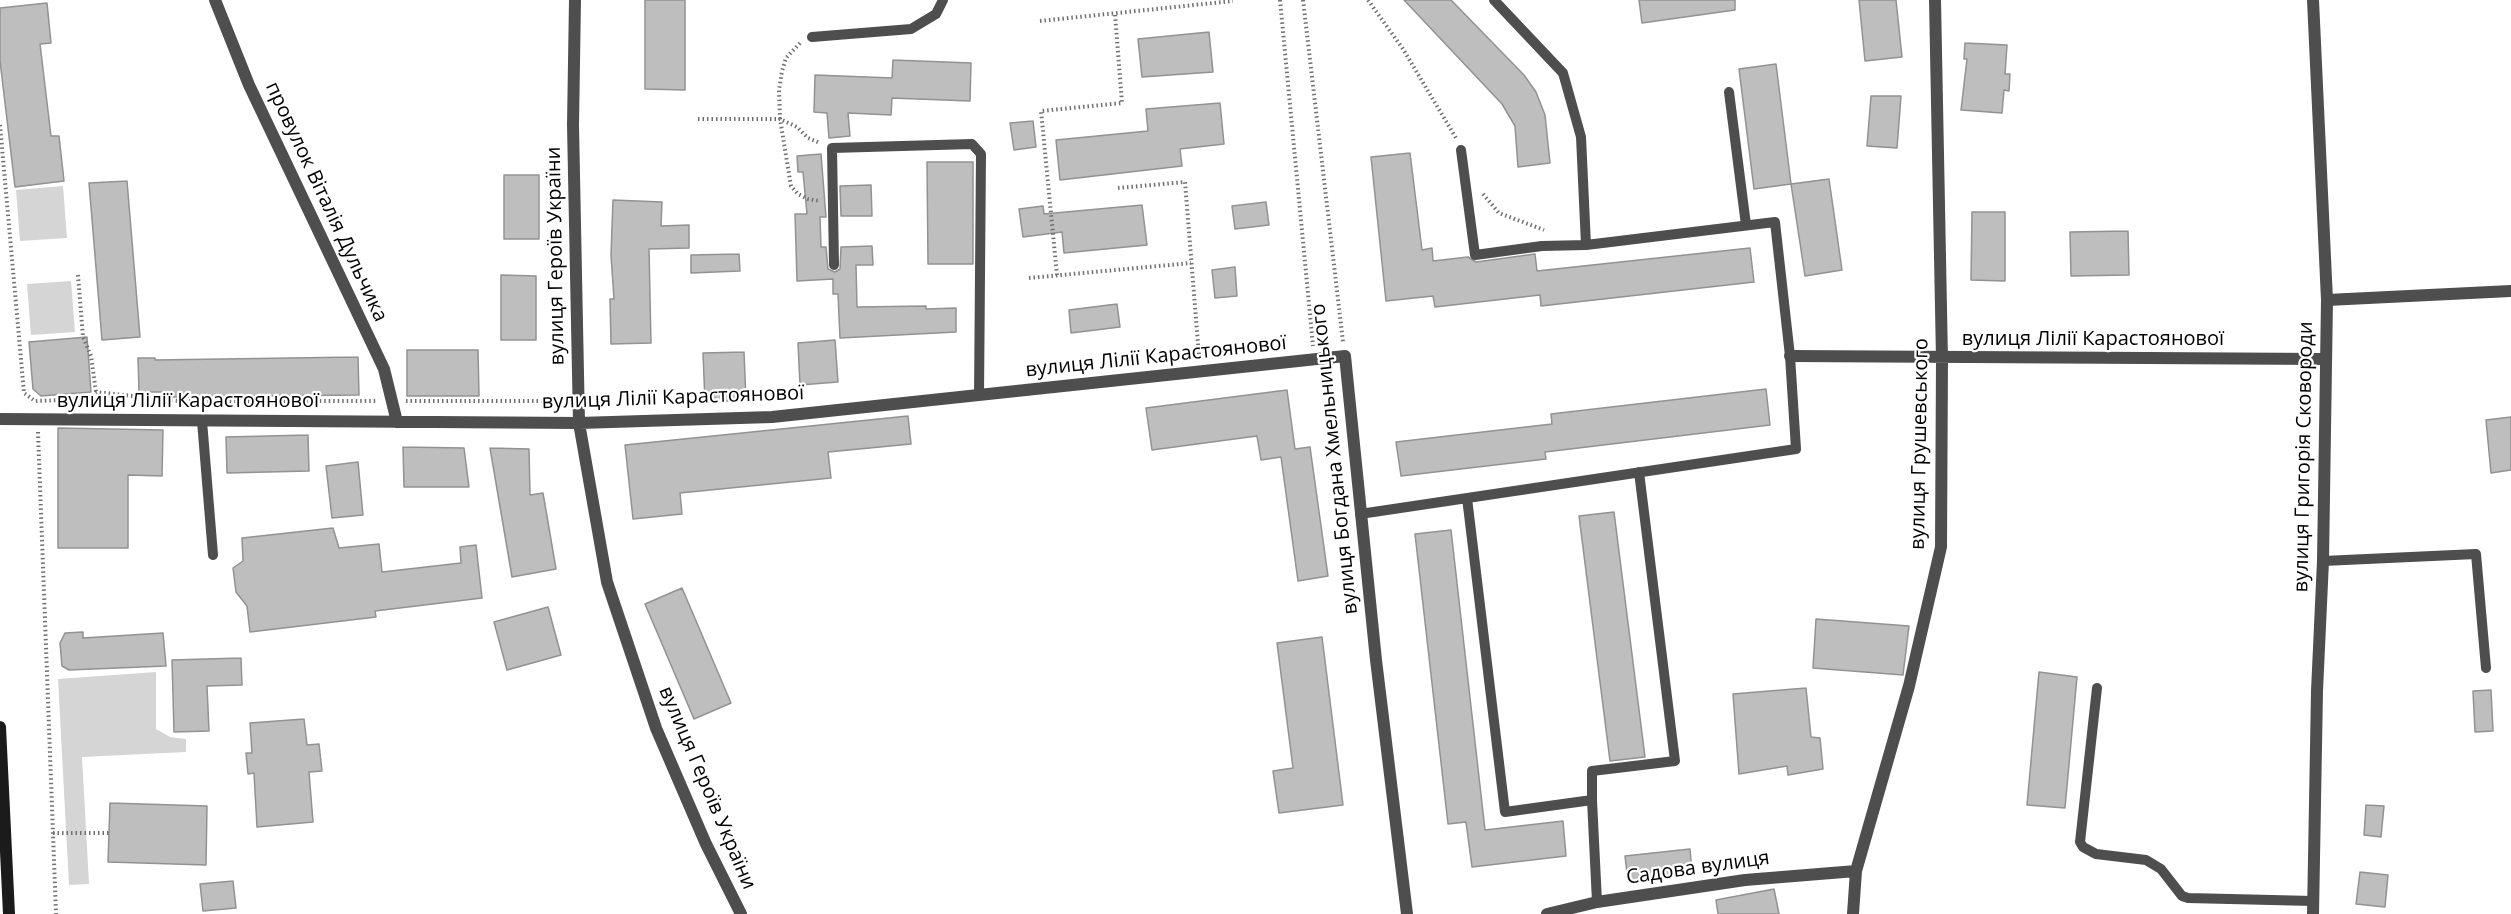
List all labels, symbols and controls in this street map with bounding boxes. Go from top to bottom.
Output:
street label: провулок Віталія Дульчика [260,78,392,326]
street label: вулиця Героїв України [542,147,570,365]
street label: вулиця Богдана Хмельницького [1307,302,1363,616]
street label: вулиця Григорія Сковороди [2290,321,2318,593]
street label: вулиця Лілії Карастоянової [1962,327,2224,351]
street label: вулиця Лілії Карастоянової [1024,331,1288,383]
street label: вулиця Грушевського [1906,338,1934,550]
street label: вулиця Лілії Карастоянової [542,381,804,415]
street label: вулиця Лілії Карастоянової [57,389,319,413]
street label: вулиця Героїв України [653,683,761,893]
street label: Садова вулиця [1625,846,1771,890]

